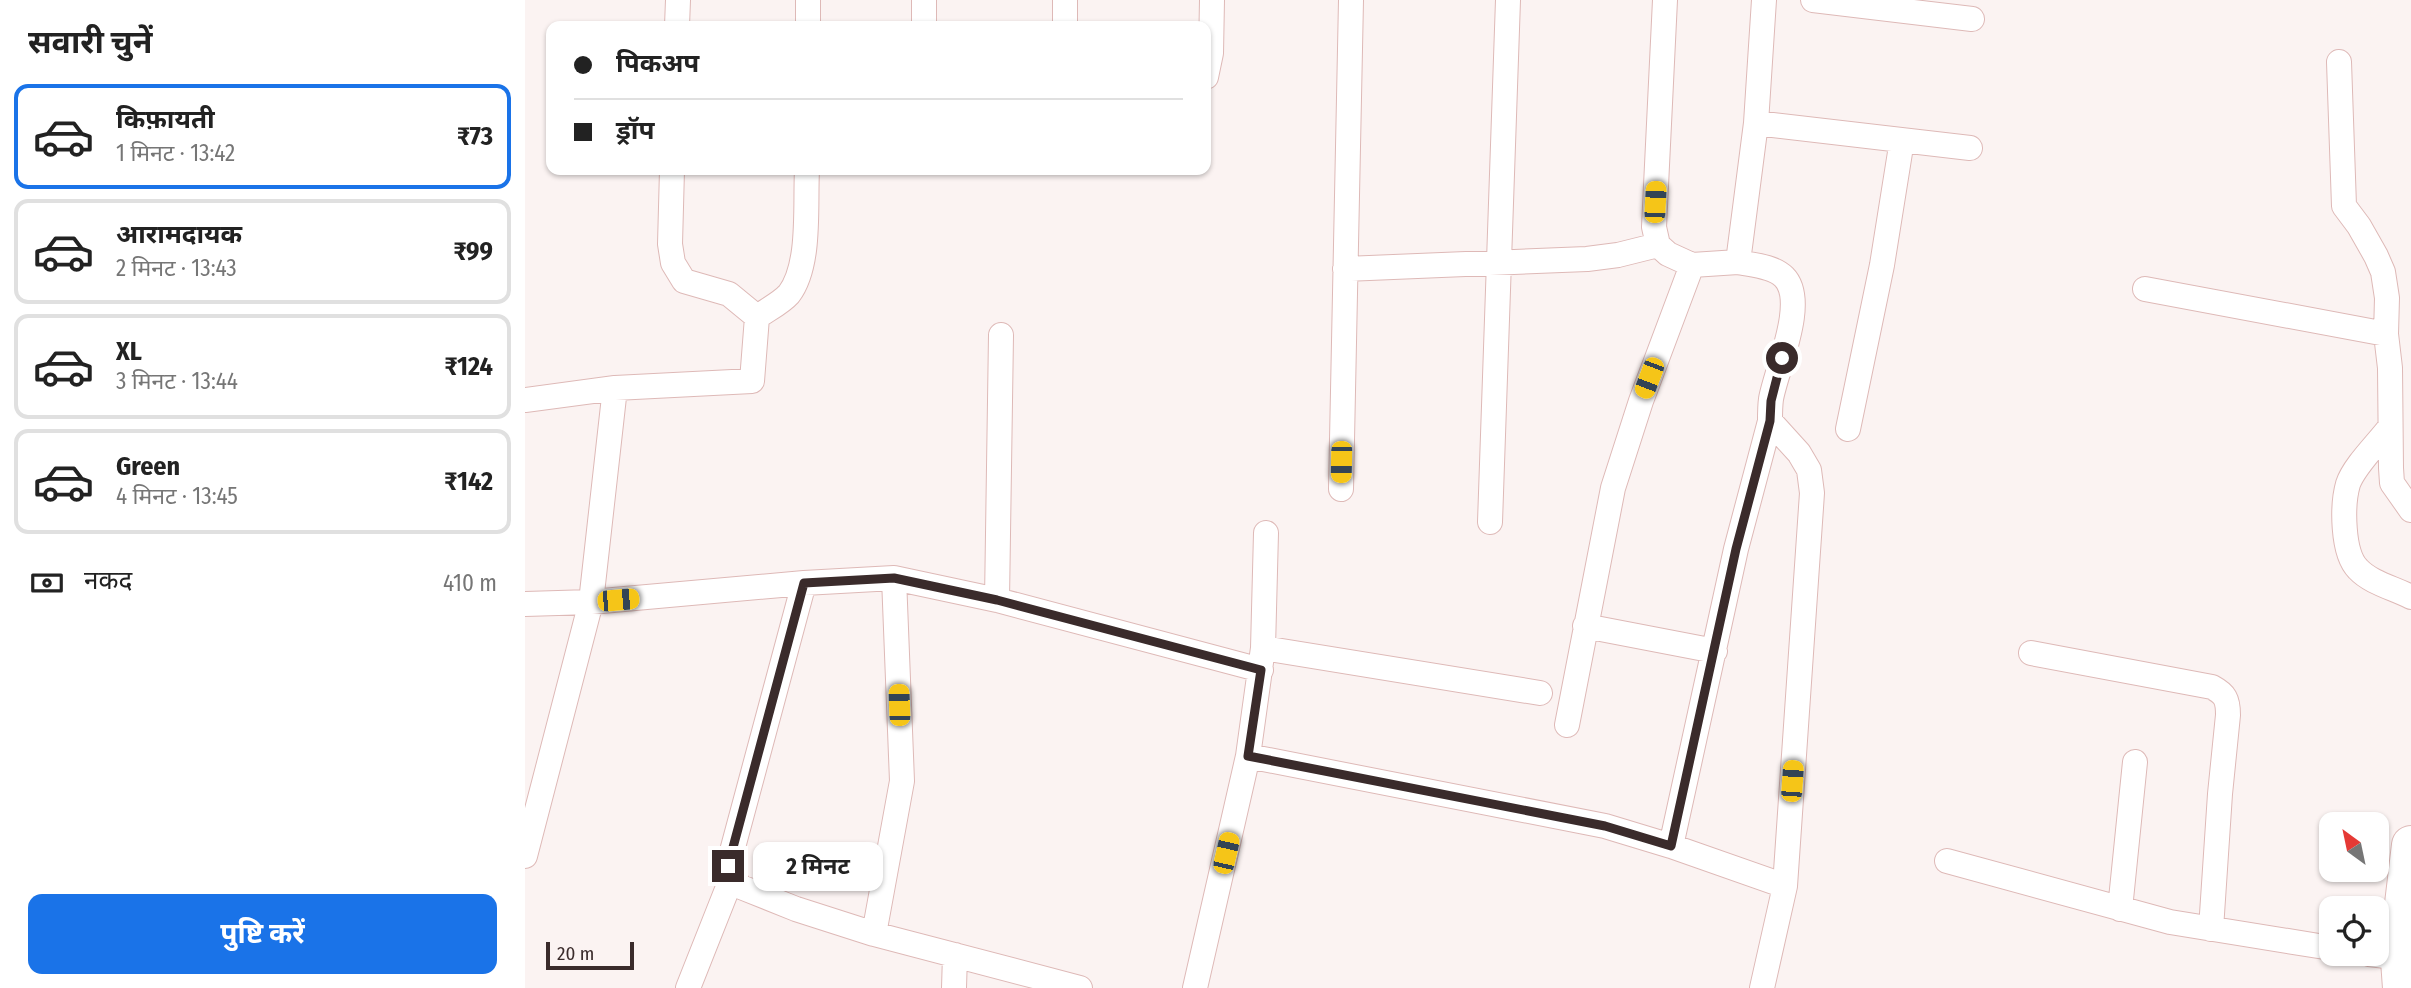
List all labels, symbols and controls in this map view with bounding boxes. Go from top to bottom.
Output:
text: सवारी चुनें [28,23,152,61]
text: पिकअप [616,48,699,79]
text: किफ़ायती [116,104,215,135]
icon: car [32,105,95,168]
text: ड्रॉप [616,115,654,146]
text: ₹73 [457,121,493,152]
text: 1 मिनट · 13:42 [116,139,235,167]
car [1644,180,1667,224]
text: आरामदायक [116,219,242,250]
icon: car [32,220,95,283]
text: ₹99 [453,236,493,267]
text: 2 मिनट · 13:43 [116,254,237,282]
icon: car [32,335,95,398]
text: XL [116,336,142,367]
route start [1766,342,1798,374]
text: ₹124 [444,351,493,382]
car [1632,355,1667,401]
text: 3 मिनट · 13:44 [116,367,238,395]
car [1331,441,1352,483]
icon: car [32,450,95,513]
text: Green [116,451,180,482]
text: ₹142 [444,466,493,497]
text: 4 मिनट · 13:45 [116,482,238,510]
icon: cash [28,564,66,602]
text: नकद [84,565,132,596]
text: 410 m [443,569,497,597]
car [597,588,640,612]
car [888,684,911,726]
car [1781,759,1804,803]
north arrow [2319,812,2389,882]
map controls [2319,812,2389,966]
car [1212,830,1241,876]
callout: 2 मिनट [753,842,882,890]
route end [712,850,744,882]
text: 2 मिनट [786,852,850,880]
button: पुष्टि करें [28,894,497,974]
button: locate [2319,896,2389,966]
scale bar [546,939,633,971]
text: 20 m [557,942,594,965]

